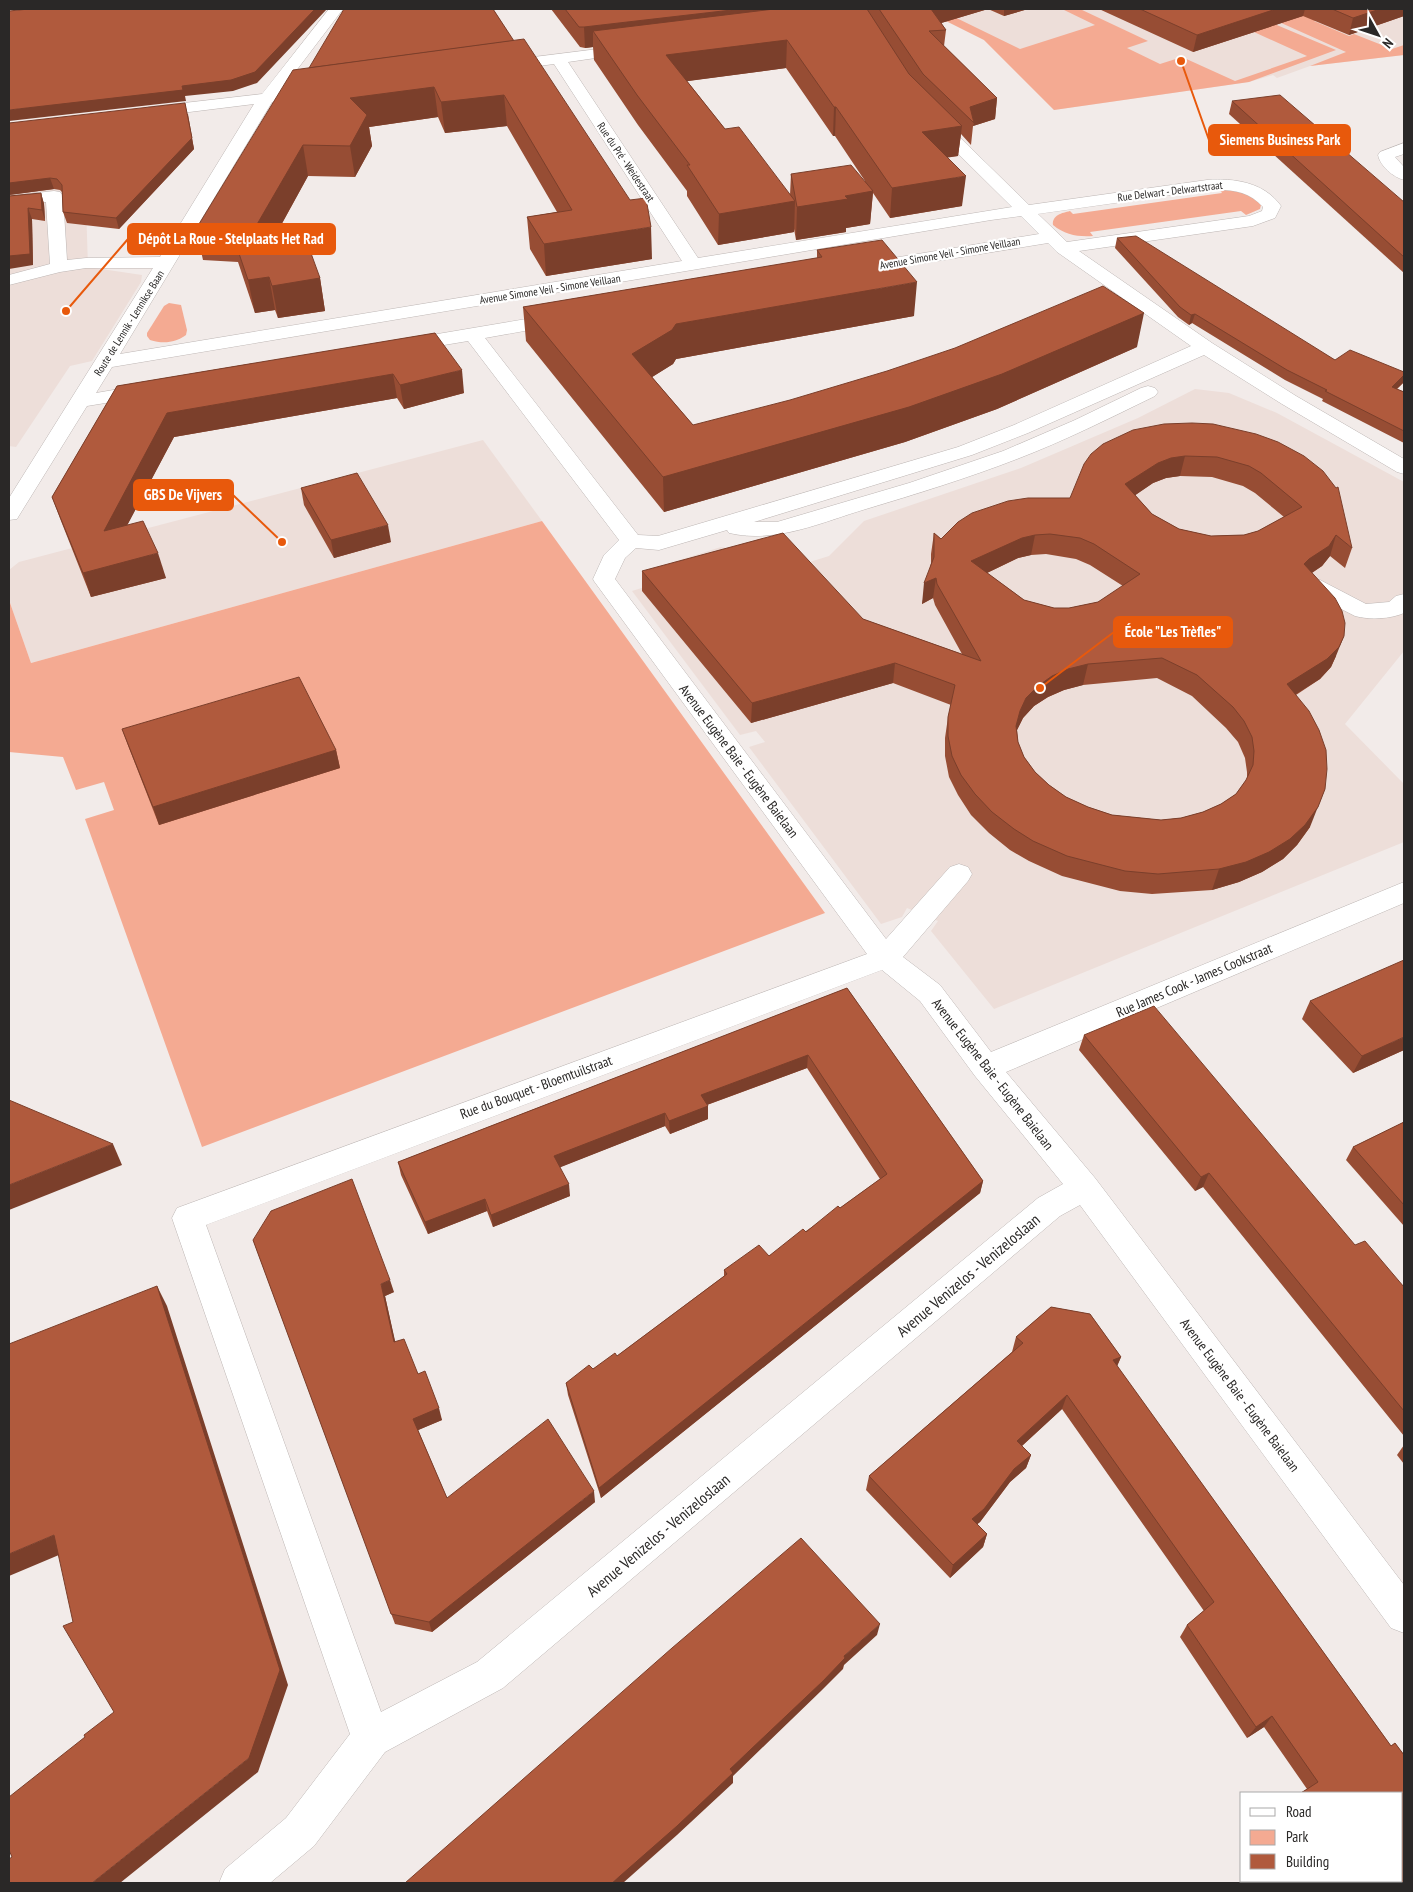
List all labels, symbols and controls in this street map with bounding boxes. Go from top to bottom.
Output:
north arrow [1353,10,1403,60]
text: N [1379,35,1397,52]
street label: Rue du Pré - Weidestraat [594,120,658,204]
callout: Siemens Business Park [1209,125,1350,155]
text: Siemens Business Park [1220,130,1341,149]
street label: Rue Delwart - Delwartstraat [1117,178,1223,204]
callout: Dépôt La Roue - Stelplaats Het Rad [128,224,335,254]
text: Dépôt La Roue - Stelplaats Het Rad [138,229,324,248]
street label: Avenue Simone Veil - Simone Veillaan [879,234,1021,272]
street label: Route de Lennik - Lennikse Baan [91,267,167,378]
street label: Avenue Simone Veil - Simone Veillaan [479,271,622,307]
callout: GBS De Vijvers [134,480,233,510]
text: GBS De Vijvers [144,485,222,504]
callout: École "Les Trèfles" [1114,617,1232,647]
text: École "Les Trèfles" [1125,622,1221,641]
street label: Avenue Eugène Baie - Eugène Baielaan [675,681,803,841]
street label: Rue James Cook - James Cookstraat [1113,939,1275,1021]
street label: Avenue Eugène Baie - Eugène Baielaan [928,995,1058,1153]
street label: Rue du Bouquet - Bloemtuilstraat [457,1051,615,1123]
street label: Avenue Venizelos - Venizeloslaan [892,1209,1044,1341]
street label: Avenue Eugène Baie - Eugène Baielaan [1176,1315,1304,1475]
street label: Avenue Venizelos - Venizeloslaan [582,1469,734,1601]
legend [1240,1792,1403,1882]
text: Road [1286,1802,1312,1821]
text: Park [1286,1827,1308,1846]
text: Building [1286,1852,1329,1871]

